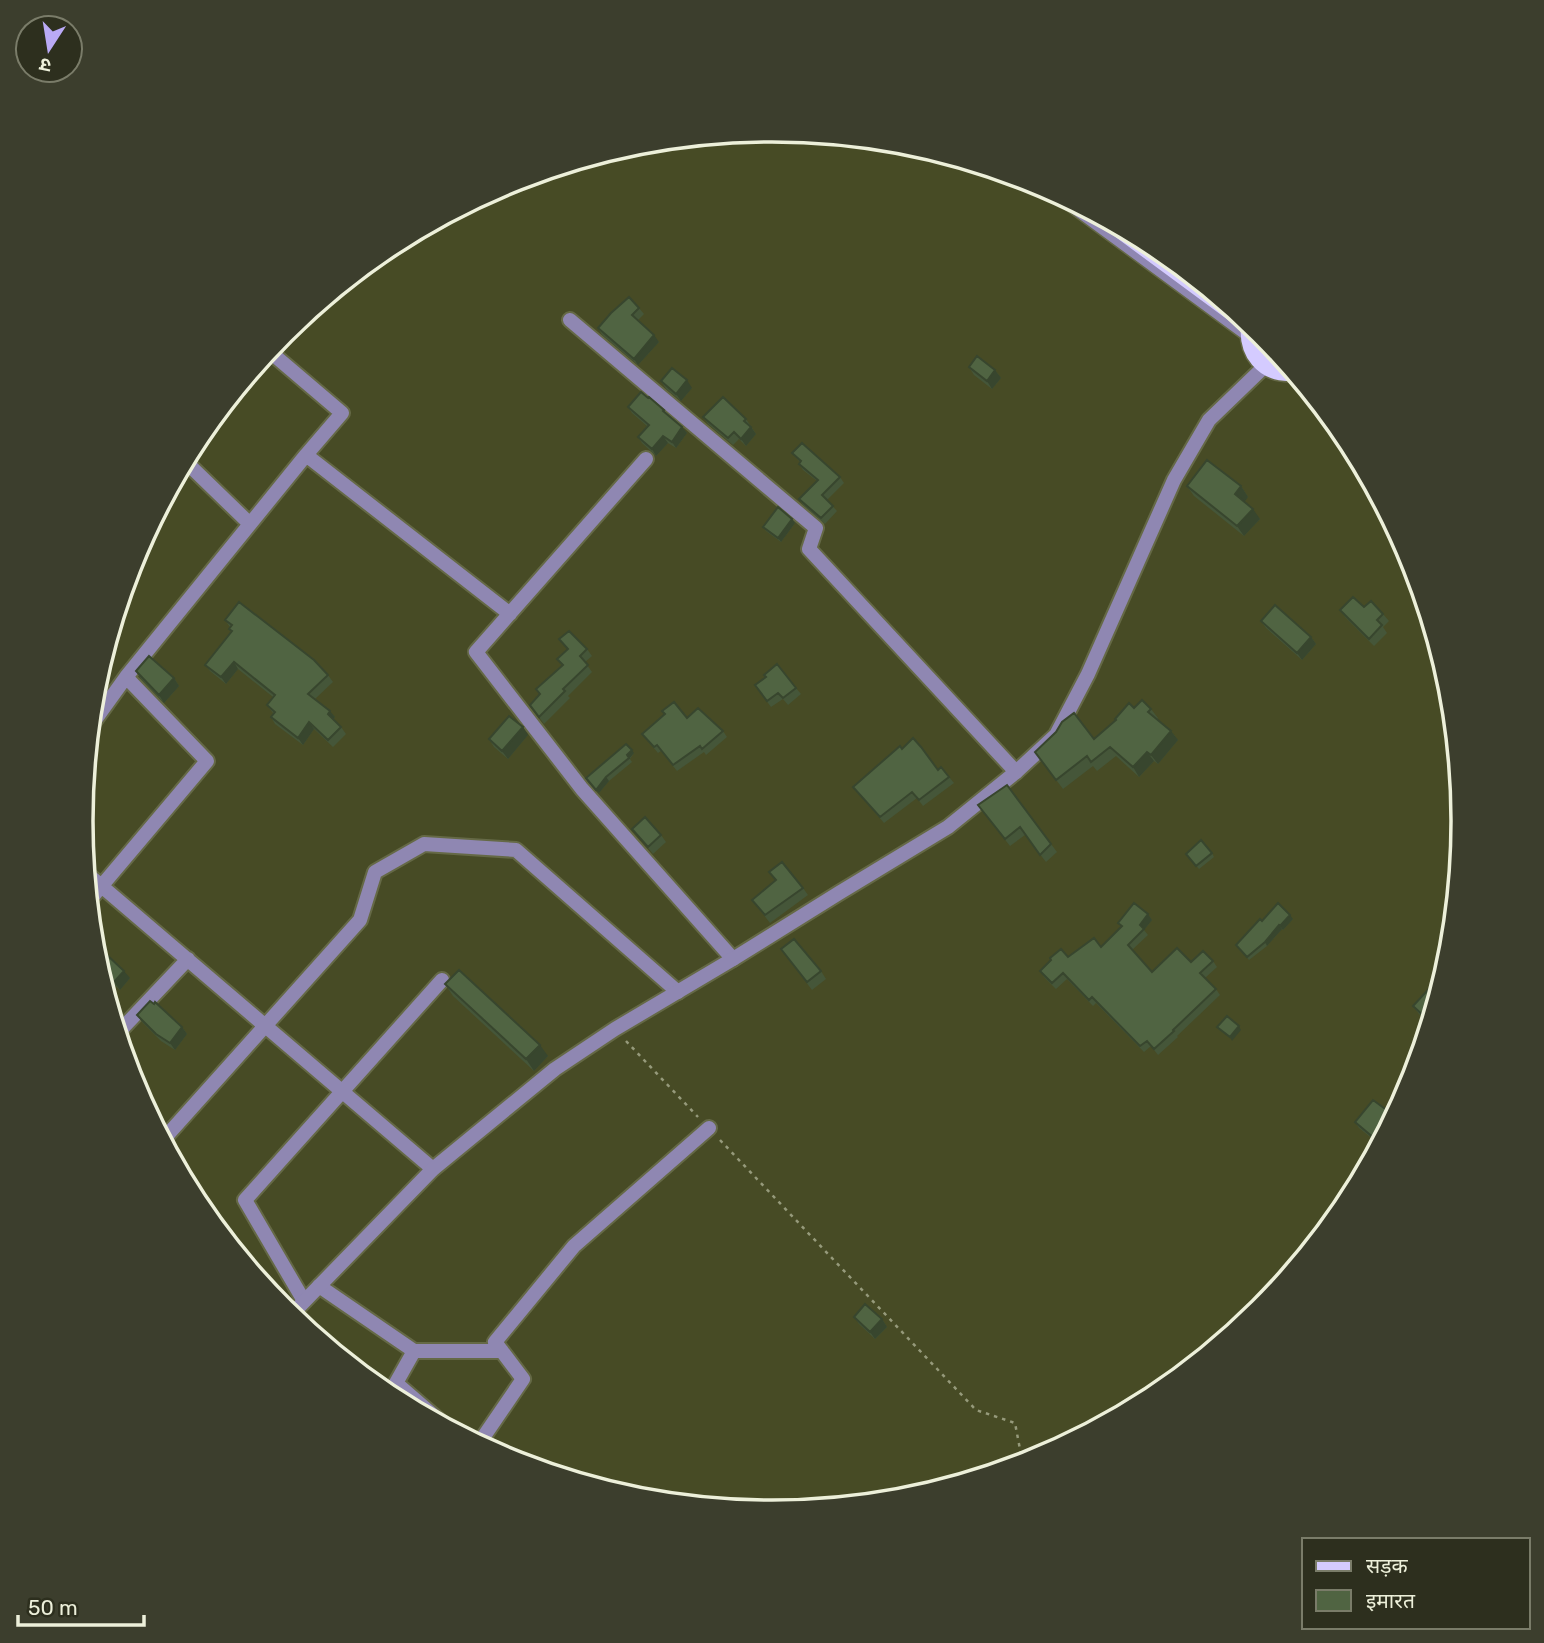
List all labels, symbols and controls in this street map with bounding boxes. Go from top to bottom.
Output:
north arrow [14,14,84,84]
text: उ [37,53,53,78]
legend [1302,1538,1530,1629]
text: सड़क [1366,1553,1408,1578]
scale bar [18,1584,144,1628]
text: इमारत [1366,1588,1416,1613]
text: 50 m [28,1595,78,1620]

